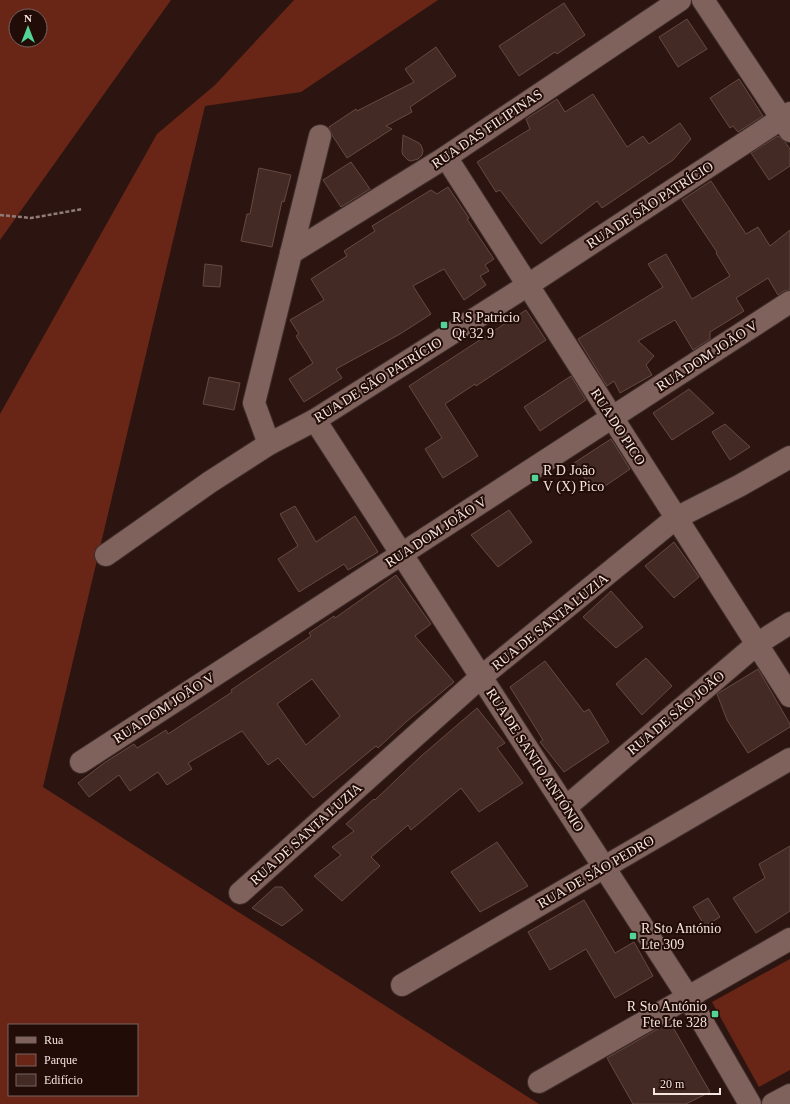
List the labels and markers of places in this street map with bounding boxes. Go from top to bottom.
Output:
place label: R S Patricio Qt 32 9 [452,310,520,341]
marker: R S Patricio Qt 32 9 [439,320,449,330]
place label: R D João V (X) Pico [543,463,604,495]
marker: R D João V (X) Pico [530,473,540,483]
place label: R Sto António Lte 309 [641,921,721,952]
marker: R Sto António Lte 309 [628,931,638,941]
place label: R Sto António Fte Lte 328 [627,999,707,1030]
marker: R Sto António Fte Lte 328 [710,1009,720,1019]

